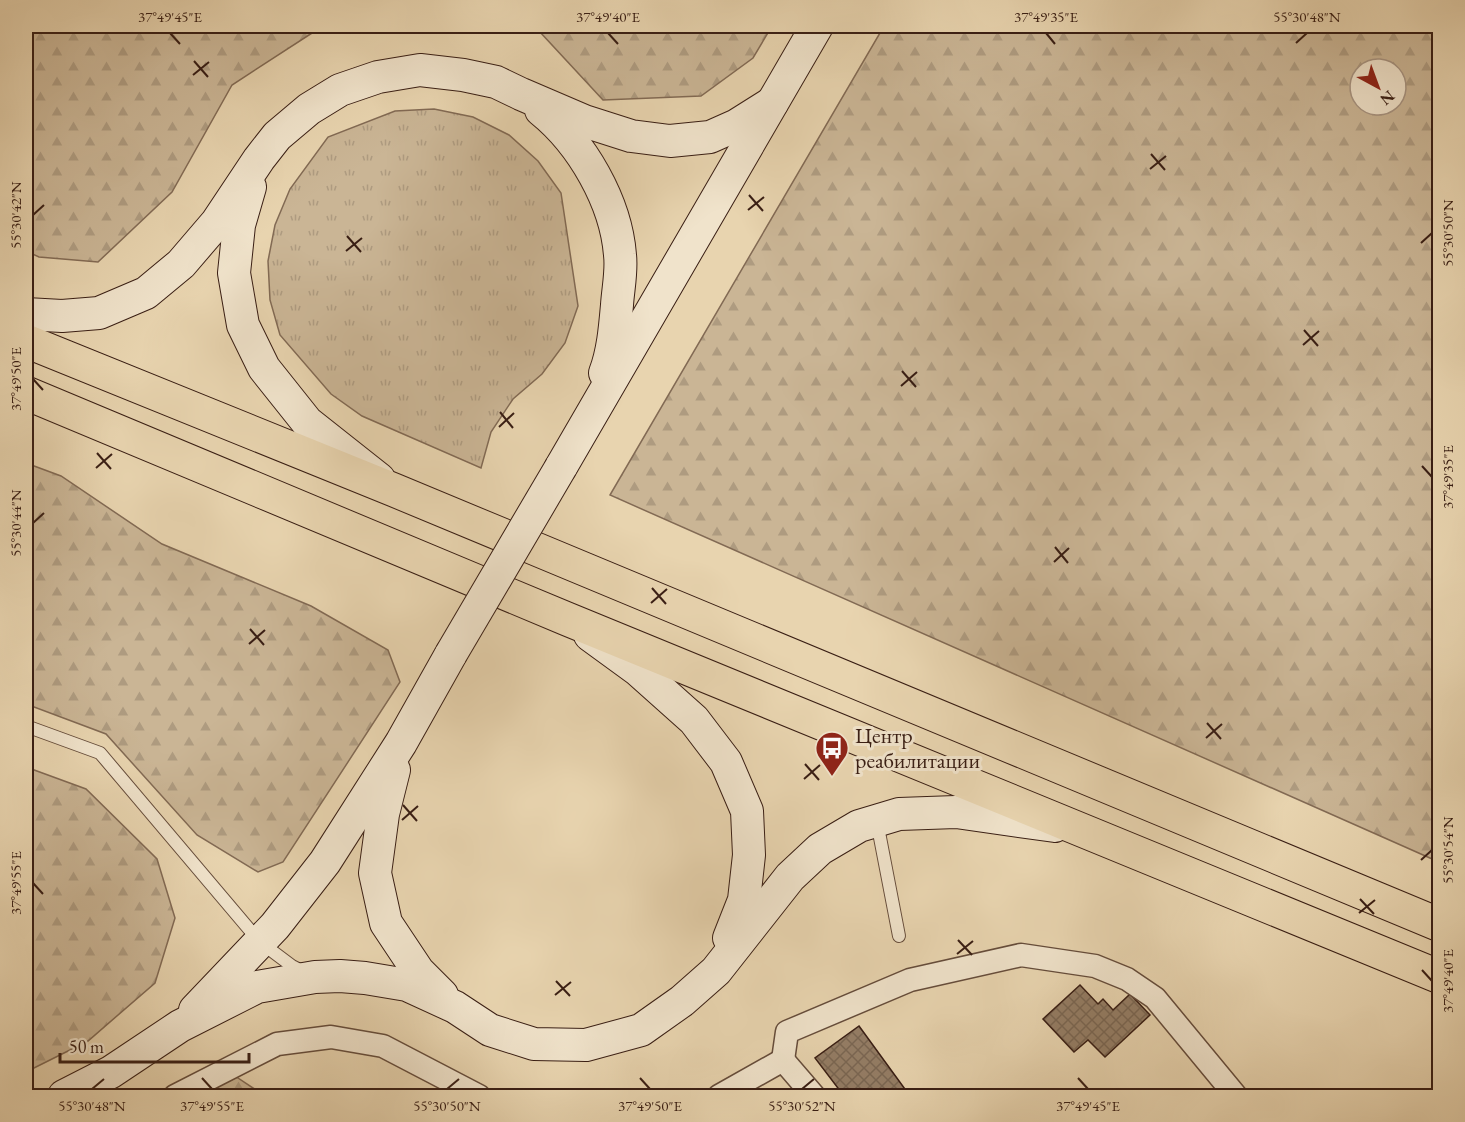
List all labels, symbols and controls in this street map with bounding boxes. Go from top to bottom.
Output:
text: 37°49'45"E [138,7,203,26]
text: 37°49'40"E [576,7,641,26]
text: 37°49'35"E [1014,7,1079,26]
text: 55°30'48"N [1273,7,1341,26]
north arrow [1348,57,1408,117]
text: N [1376,86,1399,110]
text: 55°30'42"N [6,181,25,249]
text: 55°30'50"N [1438,199,1457,267]
text: 37°49'50"E [6,346,25,411]
text: 37°49'35"E [1438,444,1457,509]
text: 55°30'44"N [6,489,25,557]
place label: Центр реабилитации [855,721,980,775]
bus stop icon: Центр реабилитации [814,730,850,777]
text: 55°30'54"N [1438,816,1457,884]
text: 37°49'55"E [6,850,25,915]
text: 37°49'40"E [1438,948,1457,1013]
scale bar [60,1026,249,1064]
text: 50 m [69,1035,104,1058]
text: 55°30'48"N [58,1096,126,1115]
text: 37°49'55"E [180,1096,245,1115]
text: 55°30'50"N [413,1096,481,1115]
text: 37°49'50"E [618,1096,683,1115]
text: 55°30'52"N [768,1096,836,1115]
text: 37°49'45"E [1056,1096,1121,1115]

